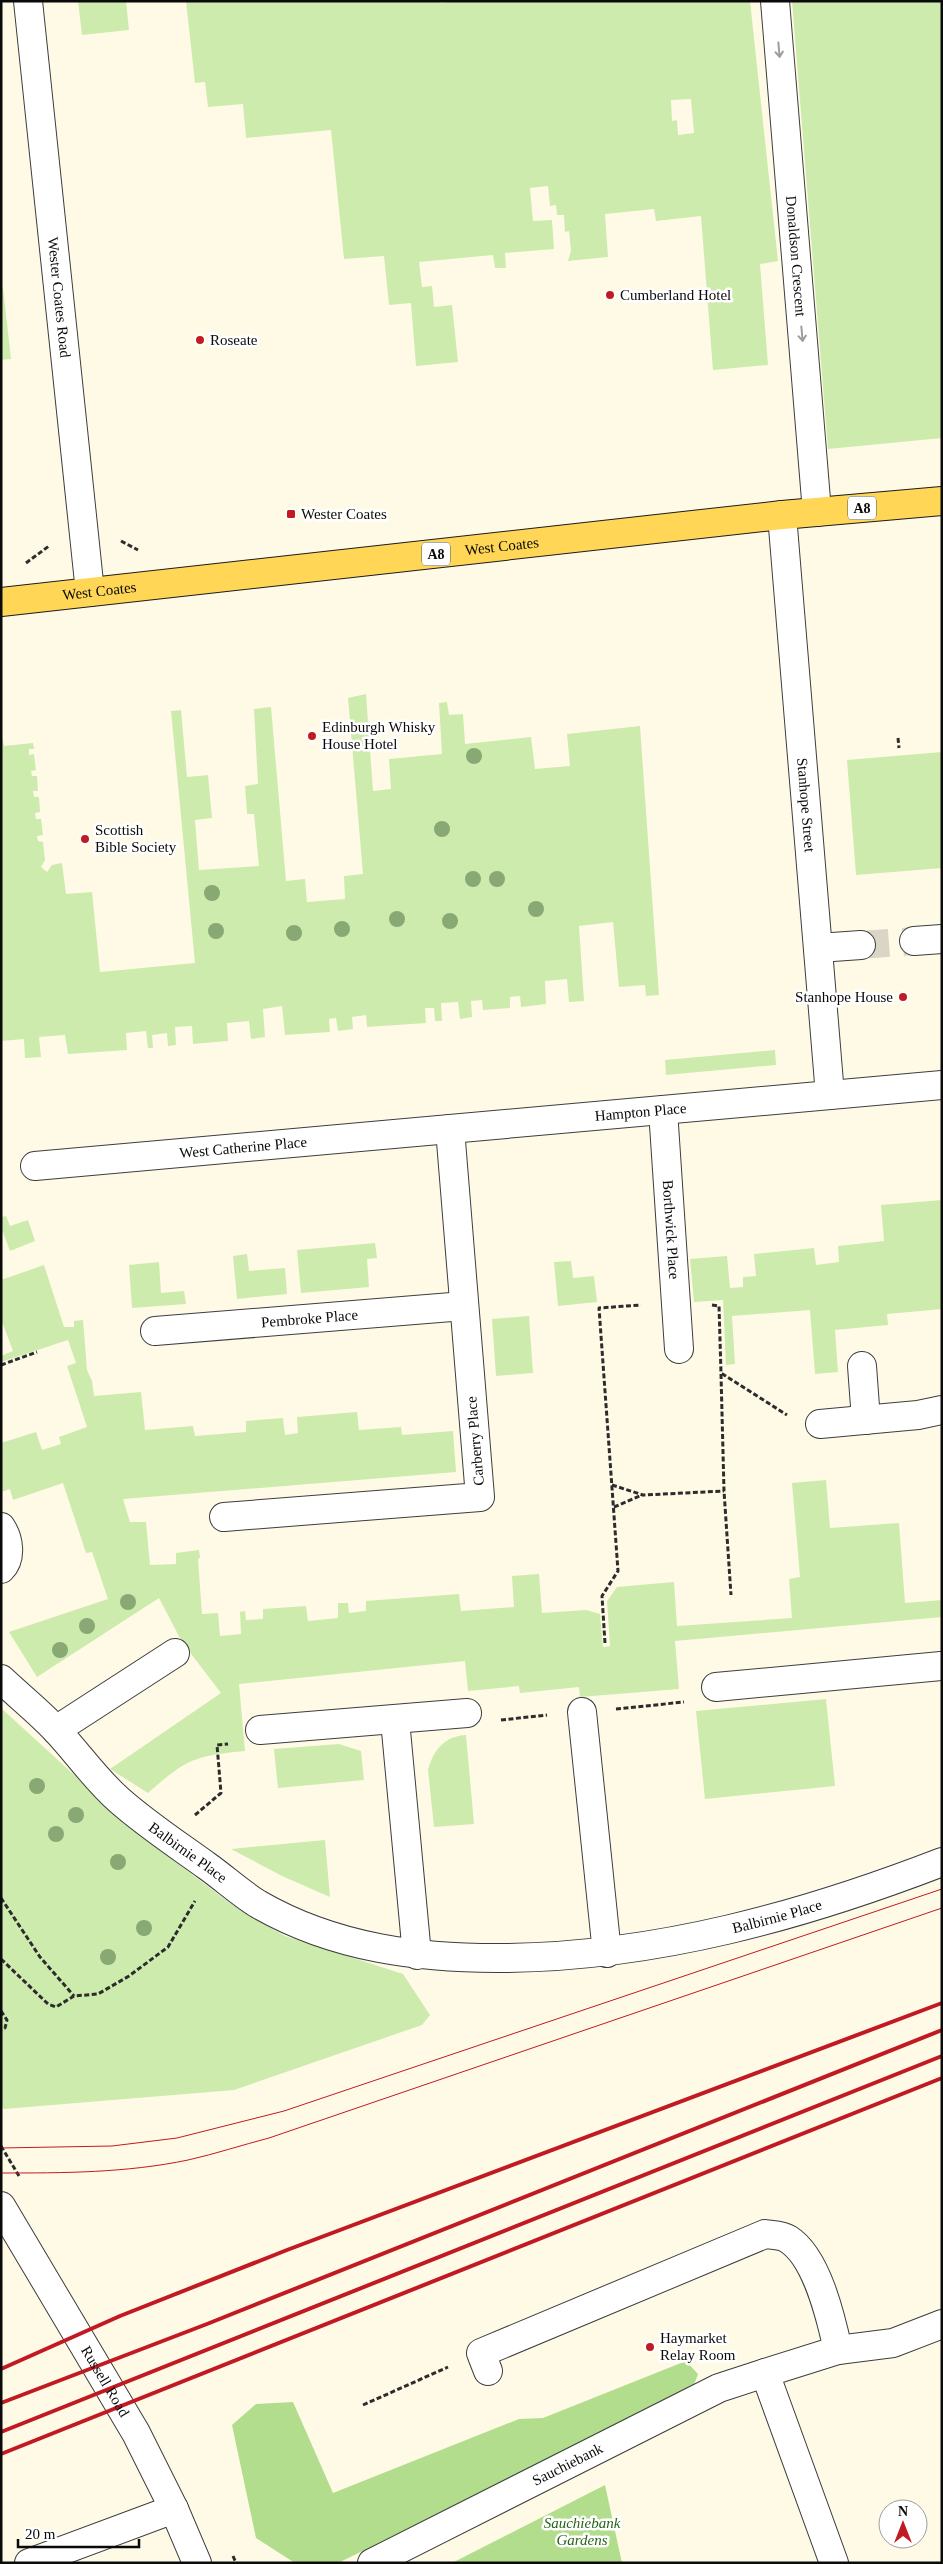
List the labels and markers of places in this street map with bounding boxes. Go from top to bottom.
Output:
place label: Cumberland Hotel [620,287,731,303]
marker: Cumberland Hotel [604,289,616,301]
place label: Roseate [210,332,258,348]
marker: Roseate [194,334,206,346]
place label: Wester Coates [301,506,387,522]
marker: Wester Coates [285,508,297,520]
place label: Edinburgh Whisky House Hotel [322,719,436,752]
marker: Edinburgh Whisky House Hotel [306,730,318,742]
place label: Scottish Bible Society [95,822,177,855]
marker: Scottish Bible Society [79,833,91,845]
place label: Stanhope House [795,989,893,1005]
marker: Stanhope House [897,991,909,1003]
place label: Haymarket Relay Room [660,2330,736,2363]
marker: Haymarket Relay Room [644,2341,656,2353]

